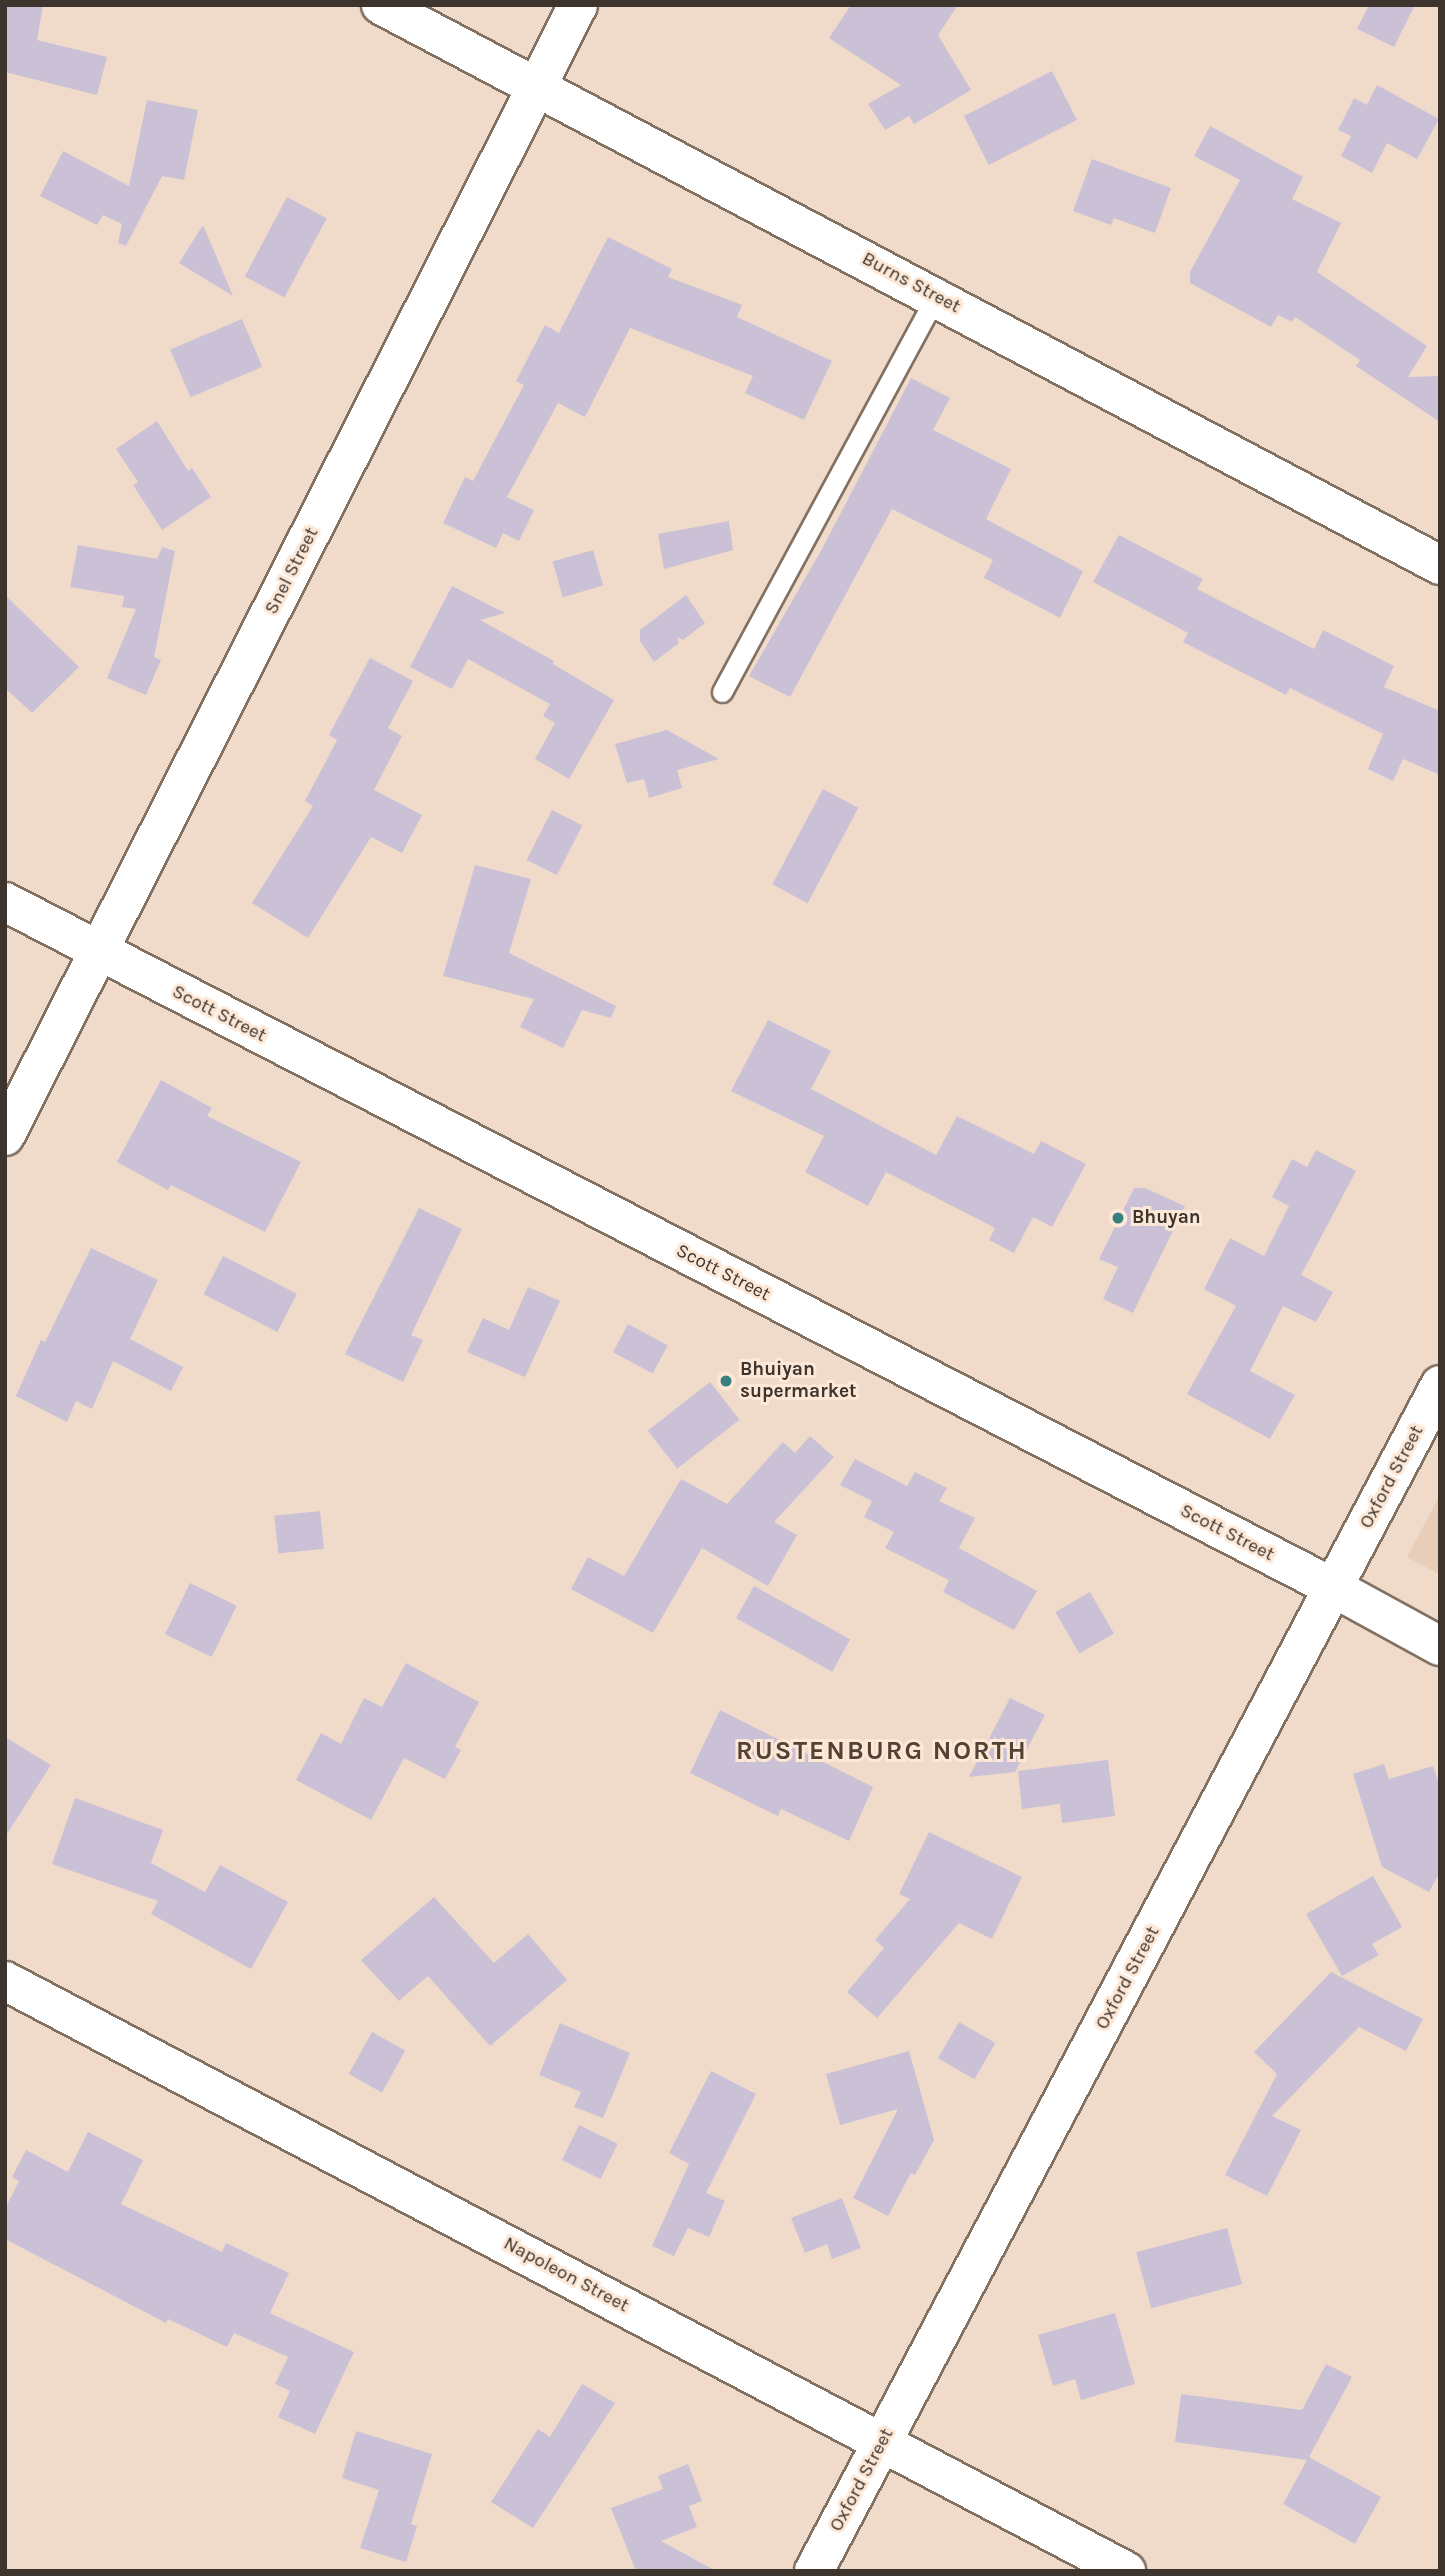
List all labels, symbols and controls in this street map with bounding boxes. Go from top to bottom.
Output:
street label: Burns Street [858,248,964,318]
street label: Snel Street [260,524,324,618]
street label: Scott Street [168,981,270,1047]
place label: Bhuyan [1132,1207,1201,1229]
marker: Bhuyan [1110,1210,1126,1226]
street label: Scott Street [672,1240,774,1306]
place label: Bhuiyan supermarket [740,1359,856,1403]
marker: Bhuiyan supermarket [718,1373,734,1389]
street label: Oxford Street [1355,1421,1429,1533]
street label: Scott Street [1176,1500,1278,1566]
district label: RUSTENBURG NORTH [738,1735,1026,1767]
street label: Oxford Street [1091,1922,1165,2034]
street label: Napoleon Street [499,2232,633,2318]
street label: Oxford Street [825,2424,899,2536]

